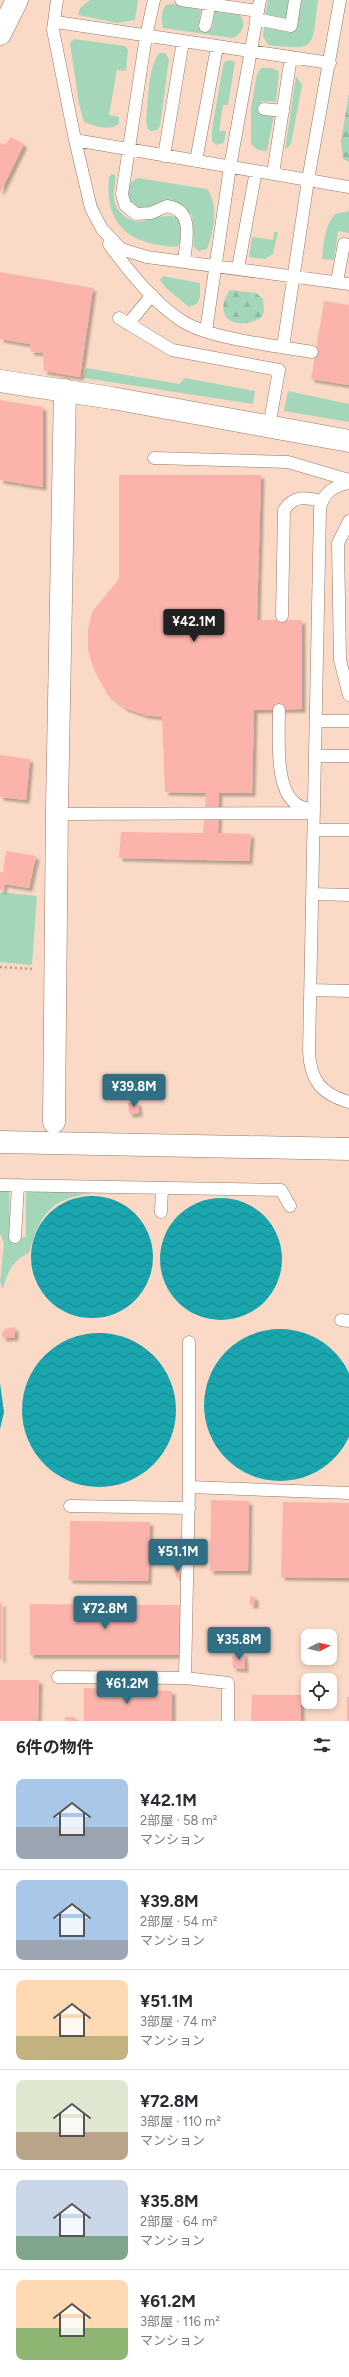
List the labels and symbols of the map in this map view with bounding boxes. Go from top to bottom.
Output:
pin: ¥42.1M [161,609,227,643]
pin: ¥39.8M [101,1074,167,1108]
pin: ¥51.1M [145,1539,211,1573]
pin: ¥72.8M [72,1596,138,1630]
pin: ¥35.8M [206,1627,272,1661]
north arrow [301,1629,337,1665]
pin: ¥61.2M [94,1671,160,1705]

